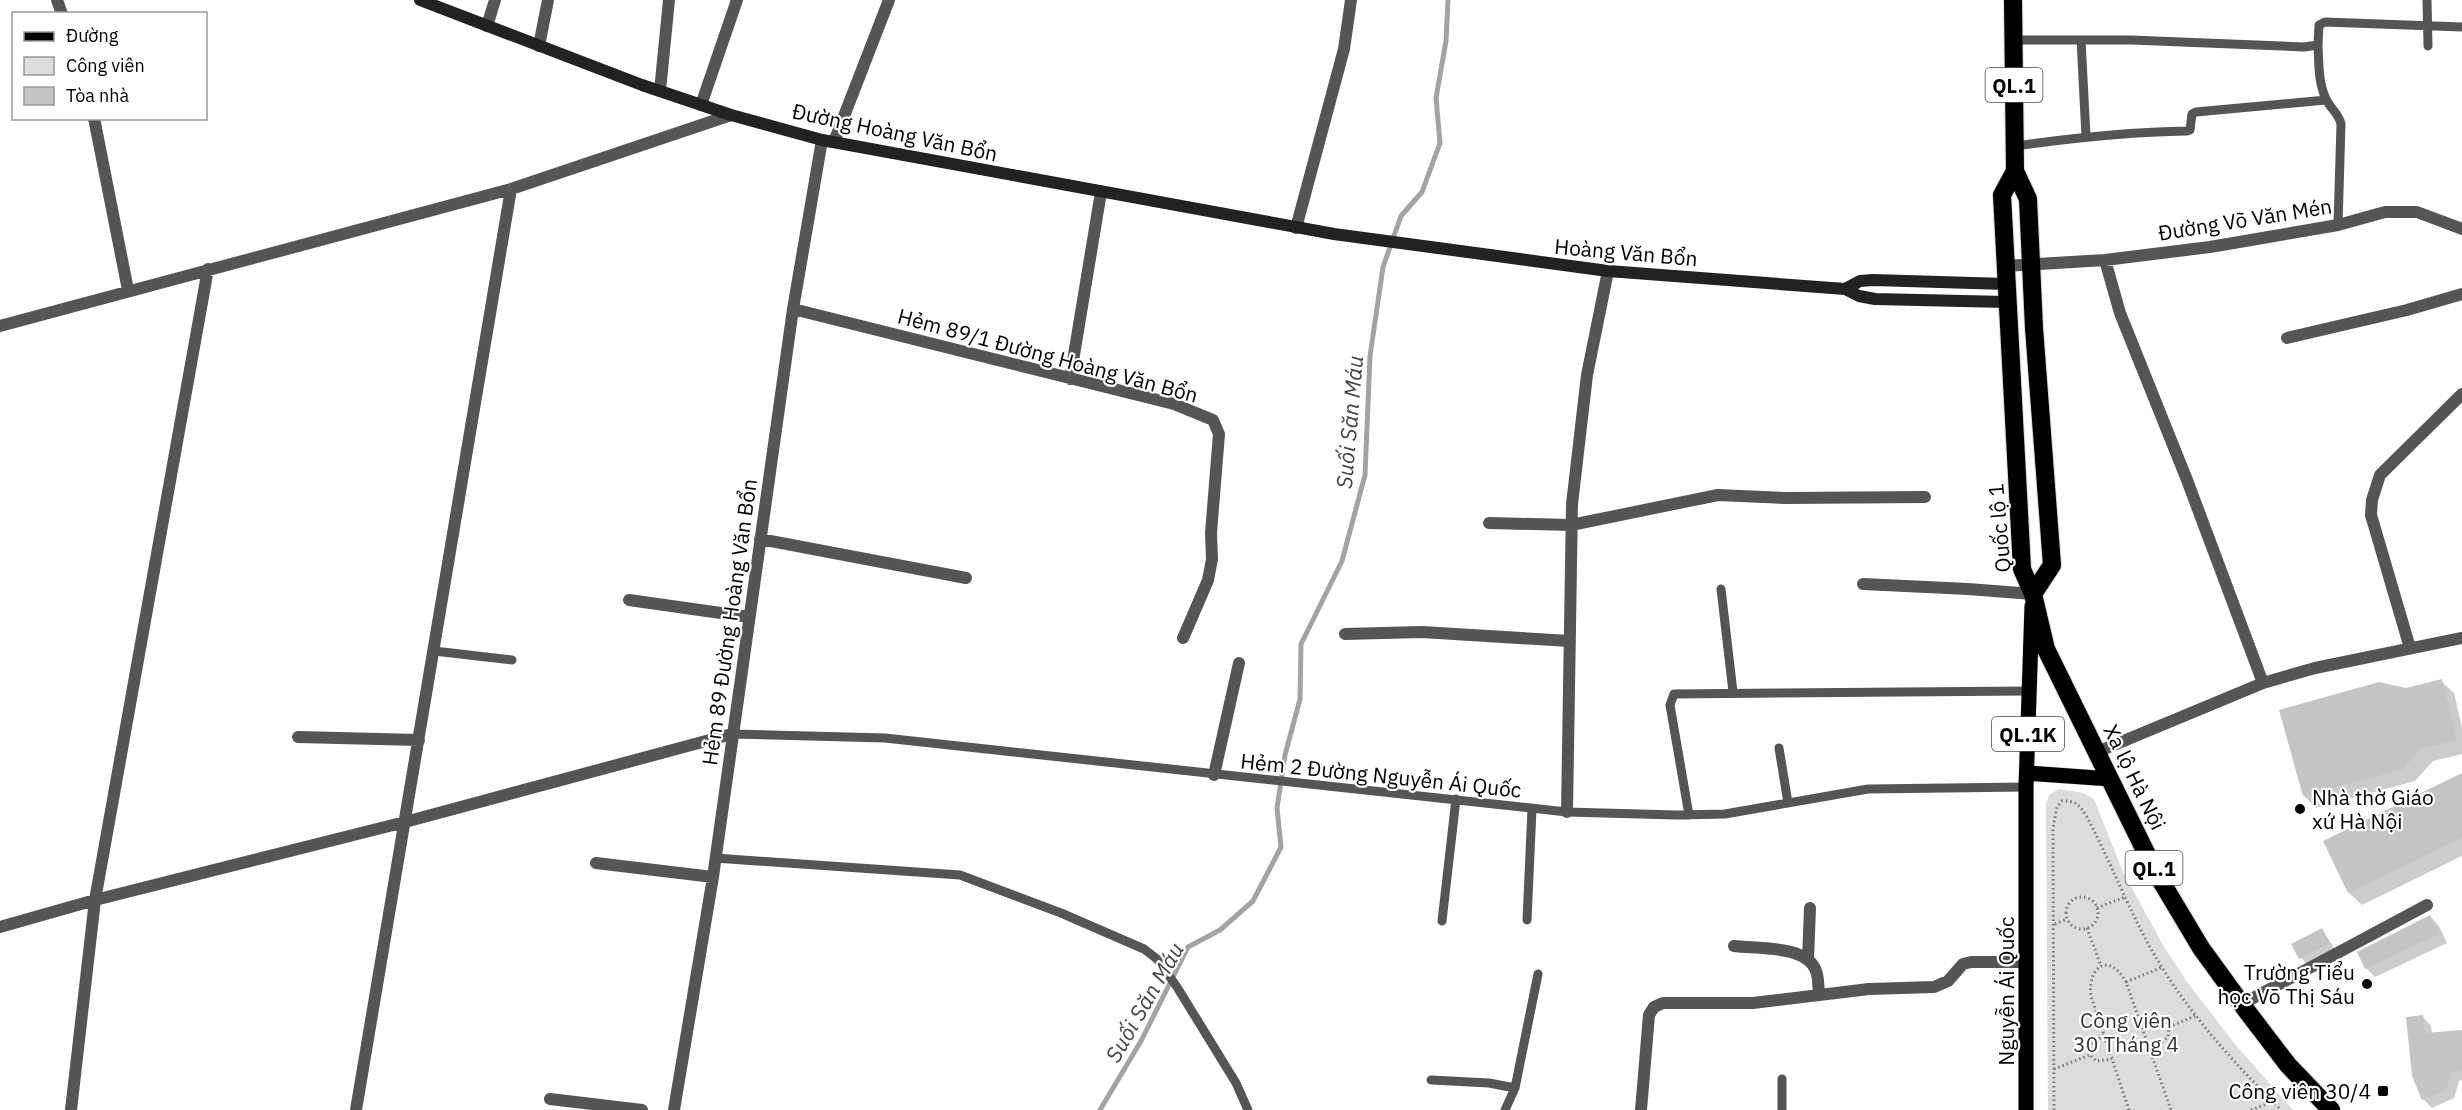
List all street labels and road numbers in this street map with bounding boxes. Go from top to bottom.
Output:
road number: QL.1 [1986,68,2042,102]
street label: Đường Hoàng Văn Bổn [790,97,1000,167]
street label: Đường Võ Văn Mén [2156,191,2334,247]
street label: Hoàng Văn Bổn [1553,232,1699,272]
street label: Hẻm 89/1 Đường Hoàng Văn Bổn [895,301,1201,409]
street label: Hẻm 89 Đường Hoàng Văn Bổn [695,477,763,767]
street label: Quốc lộ 1 [1981,482,2017,574]
road number: QL.1K [1992,717,2064,751]
street label: Xa lộ Hà Nội [2097,720,2173,834]
street label: Hẻm 2 Đường Nguyễn Ái Quốc [1239,746,1523,804]
road number: QL.1 [2126,851,2182,885]
street label: Nguyễn Ái Quốc [1992,916,2020,1066]

